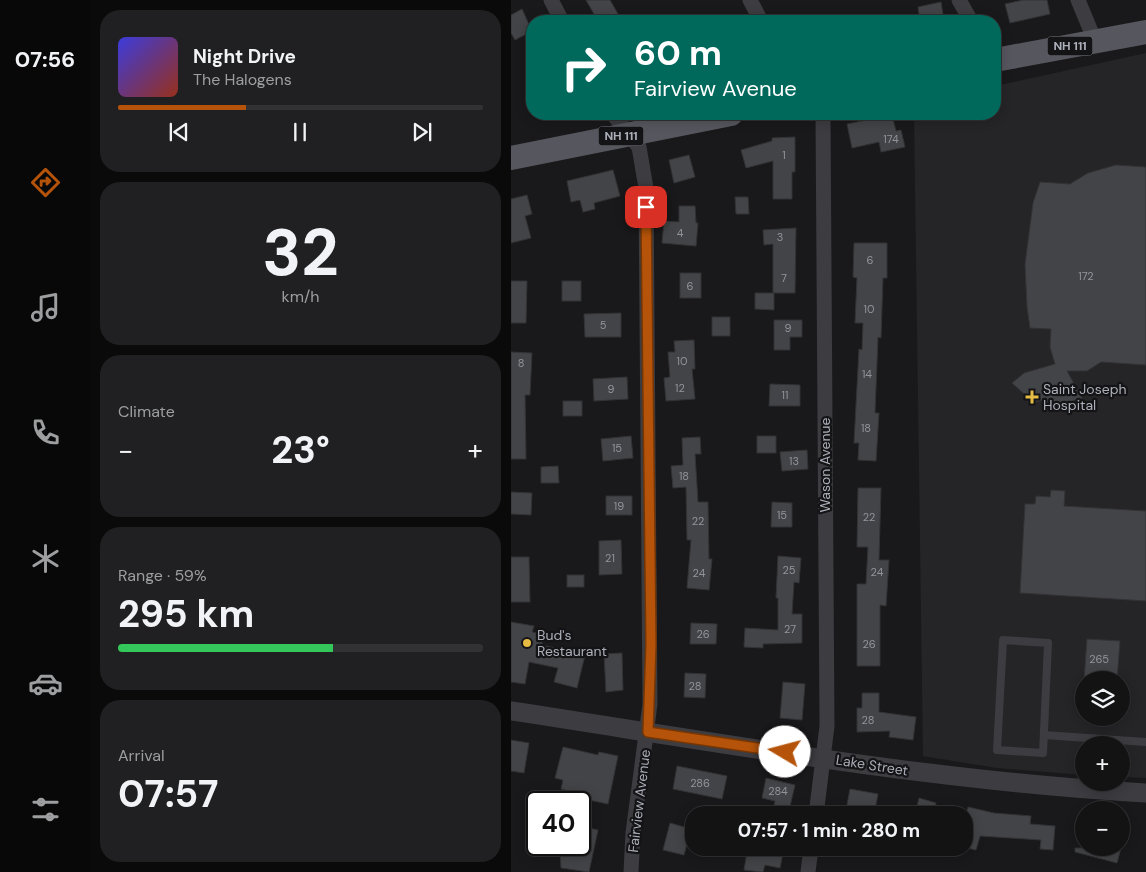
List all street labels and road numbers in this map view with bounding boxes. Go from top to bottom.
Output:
road number: NH 111 [1047,36,1093,56]
road number: NH 111 [599,126,643,146]
street label: Wason Avenue [816,417,834,513]
street label: Fairview Avenue [624,748,654,853]
street label: Lake Street [835,750,909,780]

